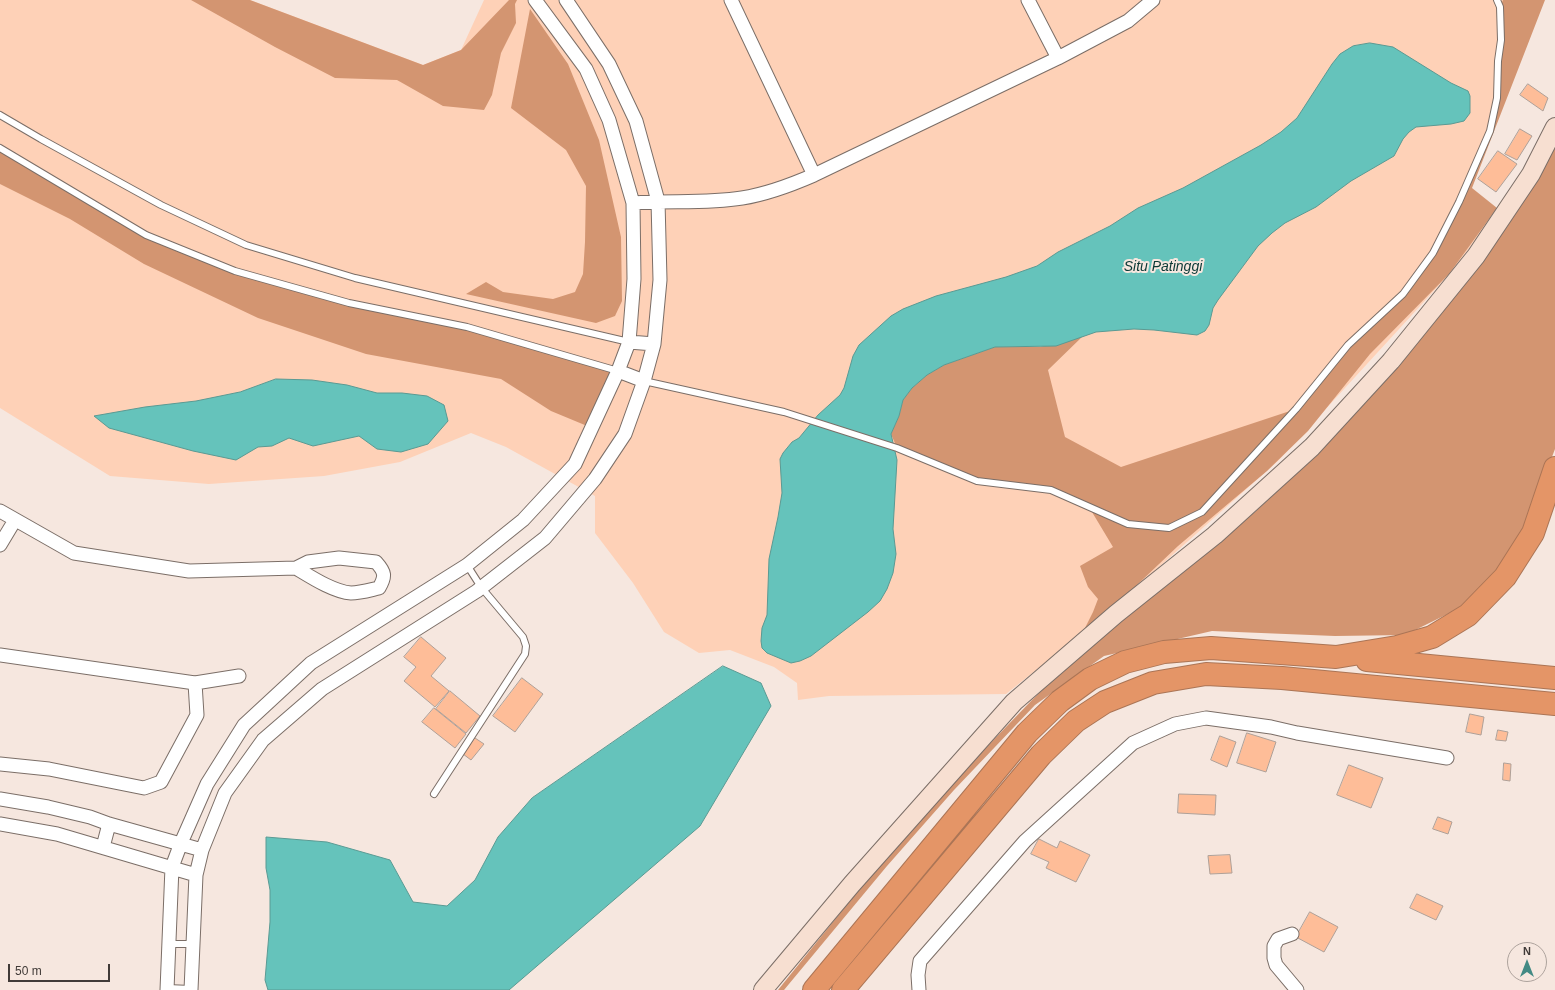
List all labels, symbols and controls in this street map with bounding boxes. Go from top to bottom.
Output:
water label: Situ Patinggi [1124,259,1202,275]
north arrow [1507,942,1547,982]
text: N [1523,945,1531,957]
scale bar [10,956,112,982]
text: 50 m [15,964,42,978]

